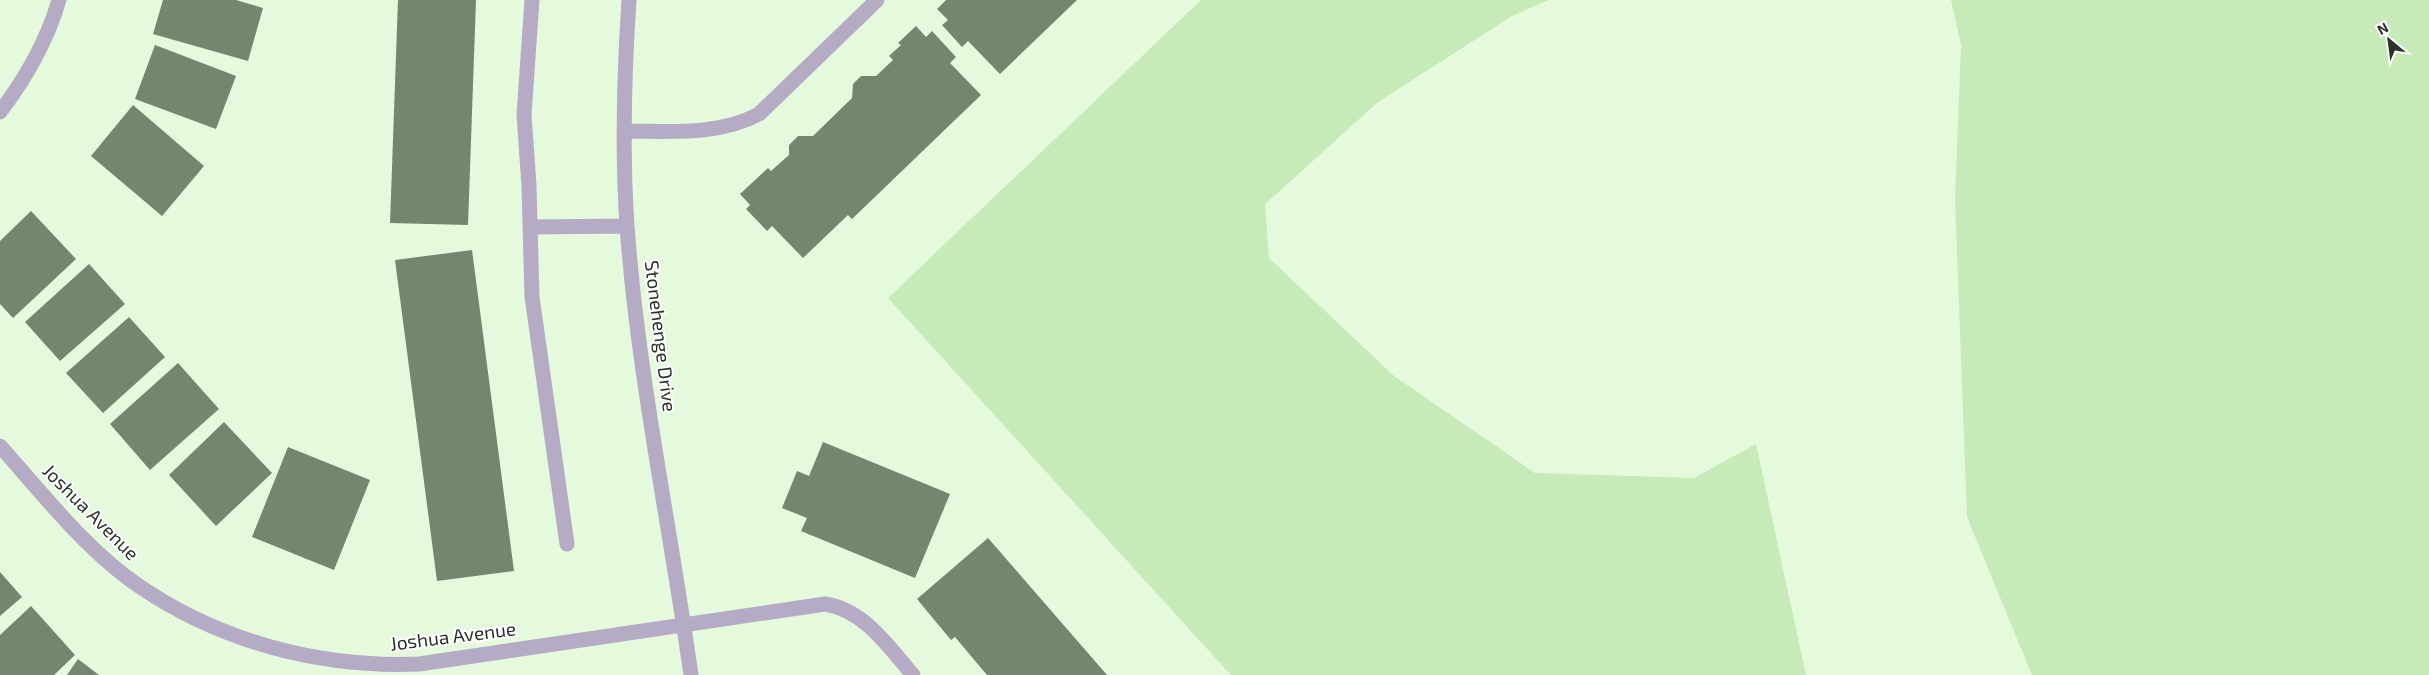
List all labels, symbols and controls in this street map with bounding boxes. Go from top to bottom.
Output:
north arrow [2364,15,2414,65]
text: N [2374,18,2391,38]
street label: Stonehenge Drive [641,259,682,413]
street label: Joshua Avenue [38,459,144,565]
street label: Joshua Avenue [389,616,517,655]

